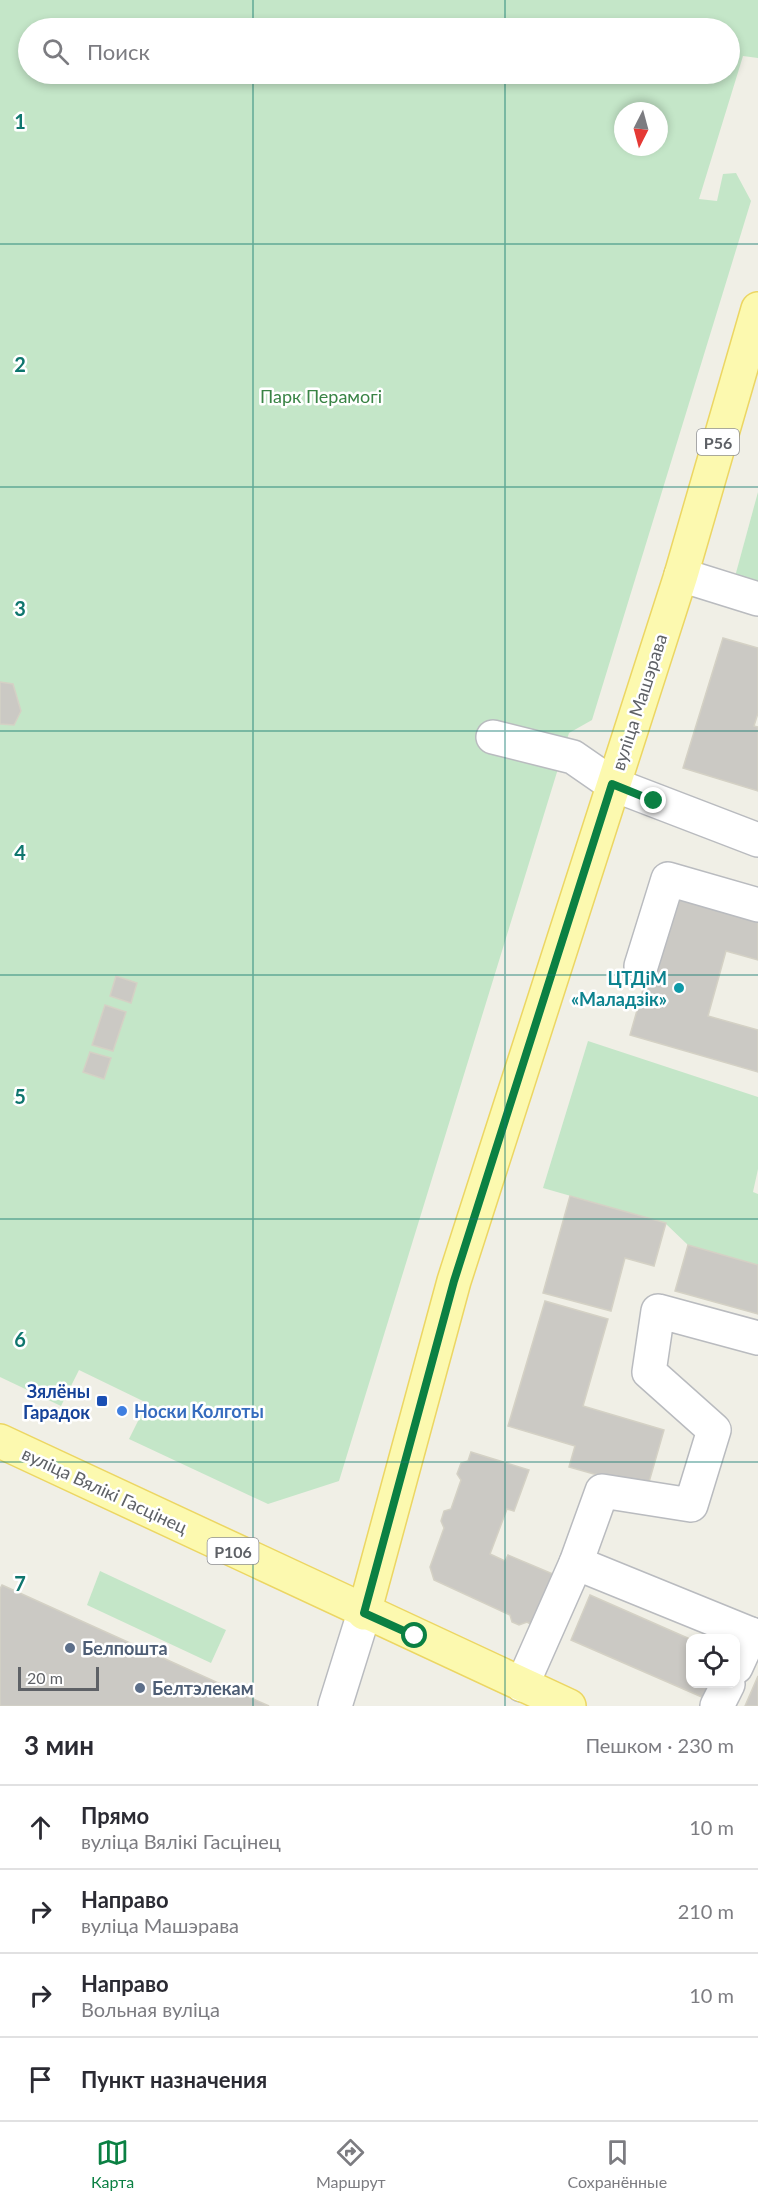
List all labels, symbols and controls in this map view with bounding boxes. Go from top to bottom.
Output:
search box [18,18,740,84]
icon: search [39,35,72,68]
text: Поиск [87,38,150,65]
north arrow [614,102,668,156]
text: 1 [14,109,26,133]
text: 2 [14,352,26,376]
park label: Парк Перамогі [260,385,382,407]
road number: Р56 [697,429,739,455]
text: 3 [14,596,26,620]
street label: вуліца Машэрава [607,631,671,773]
route end [640,787,666,813]
text: 4 [14,840,26,864]
place label: ЦТДіМ «Маладзік» [571,967,667,1010]
marker: ЦТДіМ «Маладзік» [672,981,686,995]
text: 5 [14,1084,26,1108]
text: 6 [14,1327,26,1351]
place label: Зялёны Гарадок [23,1380,90,1423]
marker: Зялёны Гарадок [95,1394,109,1408]
place label: Носки Колготы [134,1400,264,1422]
marker: Носки Колготы [115,1404,129,1418]
street label: вуліца Вялікі Гасцінец [19,1442,191,1538]
road number: Р106 [208,1538,258,1564]
text: 7 [14,1571,26,1595]
route start [401,1622,427,1648]
map controls [686,1634,740,1688]
button: locate [686,1634,740,1688]
place label: Белпошта [82,1637,168,1659]
marker: Белпошта [63,1641,77,1655]
scale bar [18,1664,99,1692]
text: 20 m [27,1668,63,1687]
place label: Белтэлекам [152,1677,254,1699]
marker: Белтэлекам [133,1681,147,1695]
text: 3 мин [24,1729,94,1761]
text: Пешком · 230 m [585,1733,734,1757]
text: Прямо [81,1802,149,1829]
icon: ahead [24,1811,57,1844]
text: 10 m [689,1815,734,1839]
text: вуліца Вялікі Гасцінец [81,1829,281,1853]
text: Направо [81,1886,169,1913]
icon: right [24,1895,57,1928]
text: 210 m [678,1899,734,1923]
text: вуліца Машэрава [81,1913,239,1937]
text: Направо [81,1970,169,1997]
icon: right [24,1979,57,2012]
text: 10 m [689,1983,734,2007]
text: Вольная вуліца [81,1997,220,2021]
icon: arrive [24,2063,57,2096]
text: Пункт назначения [81,2066,267,2093]
tab: Карта [91,2136,134,2191]
tab: Маршрут [316,2136,386,2191]
tab: Сохранённые [568,2136,667,2191]

